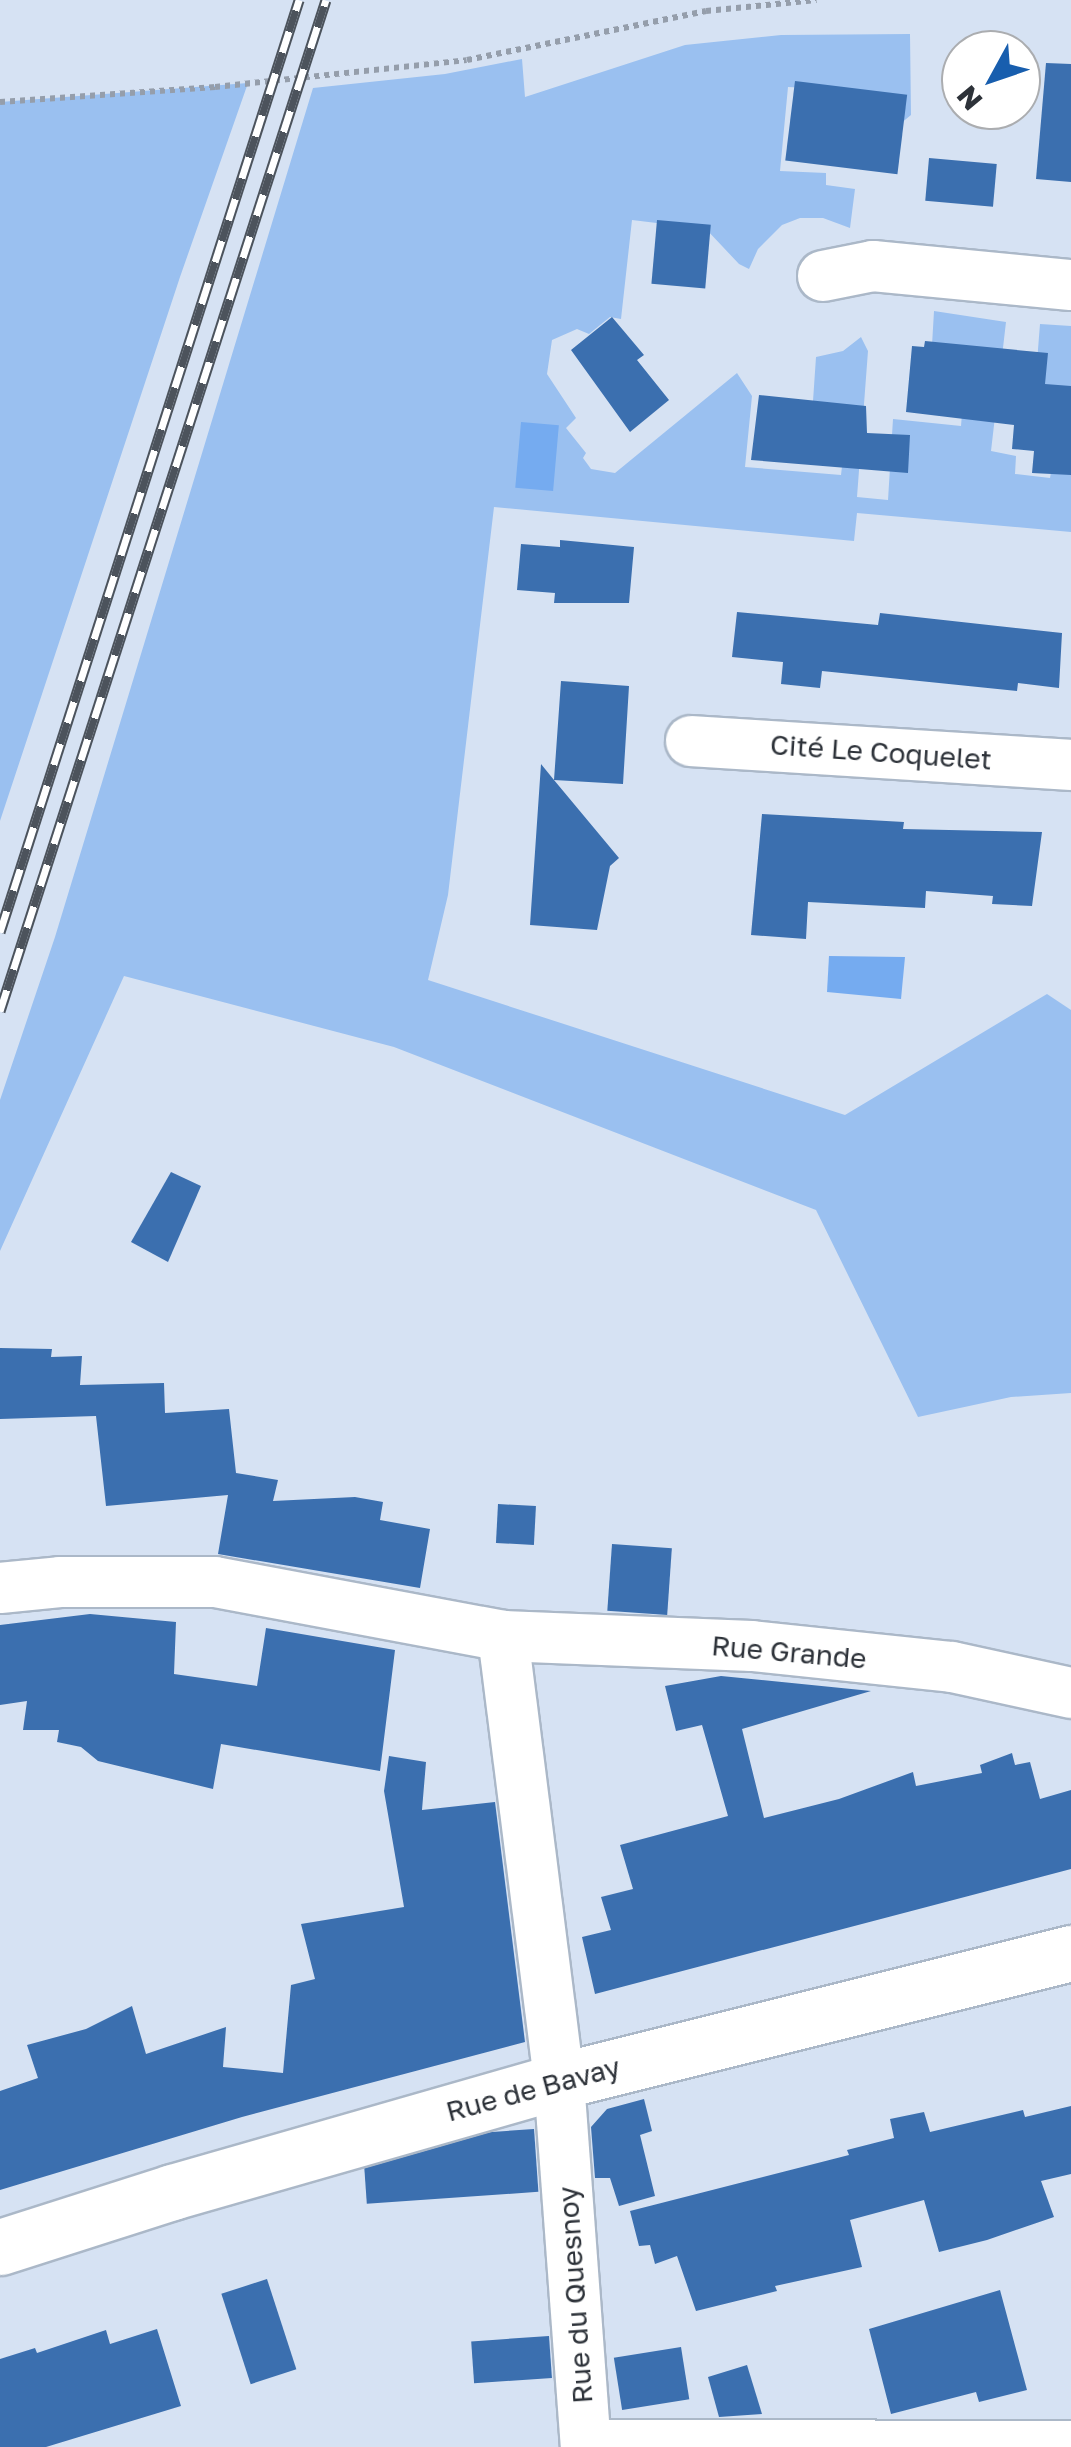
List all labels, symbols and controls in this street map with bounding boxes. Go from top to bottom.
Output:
north arrow [941,30,1041,130]
text: N [950,80,989,117]
street label: Cité Le Coquelet [769,727,993,777]
street label: Rue Grande [710,1628,868,1676]
street label: Rue de Bavay [442,2050,624,2128]
street label: Rue du Quesnoy [551,2185,599,2405]

